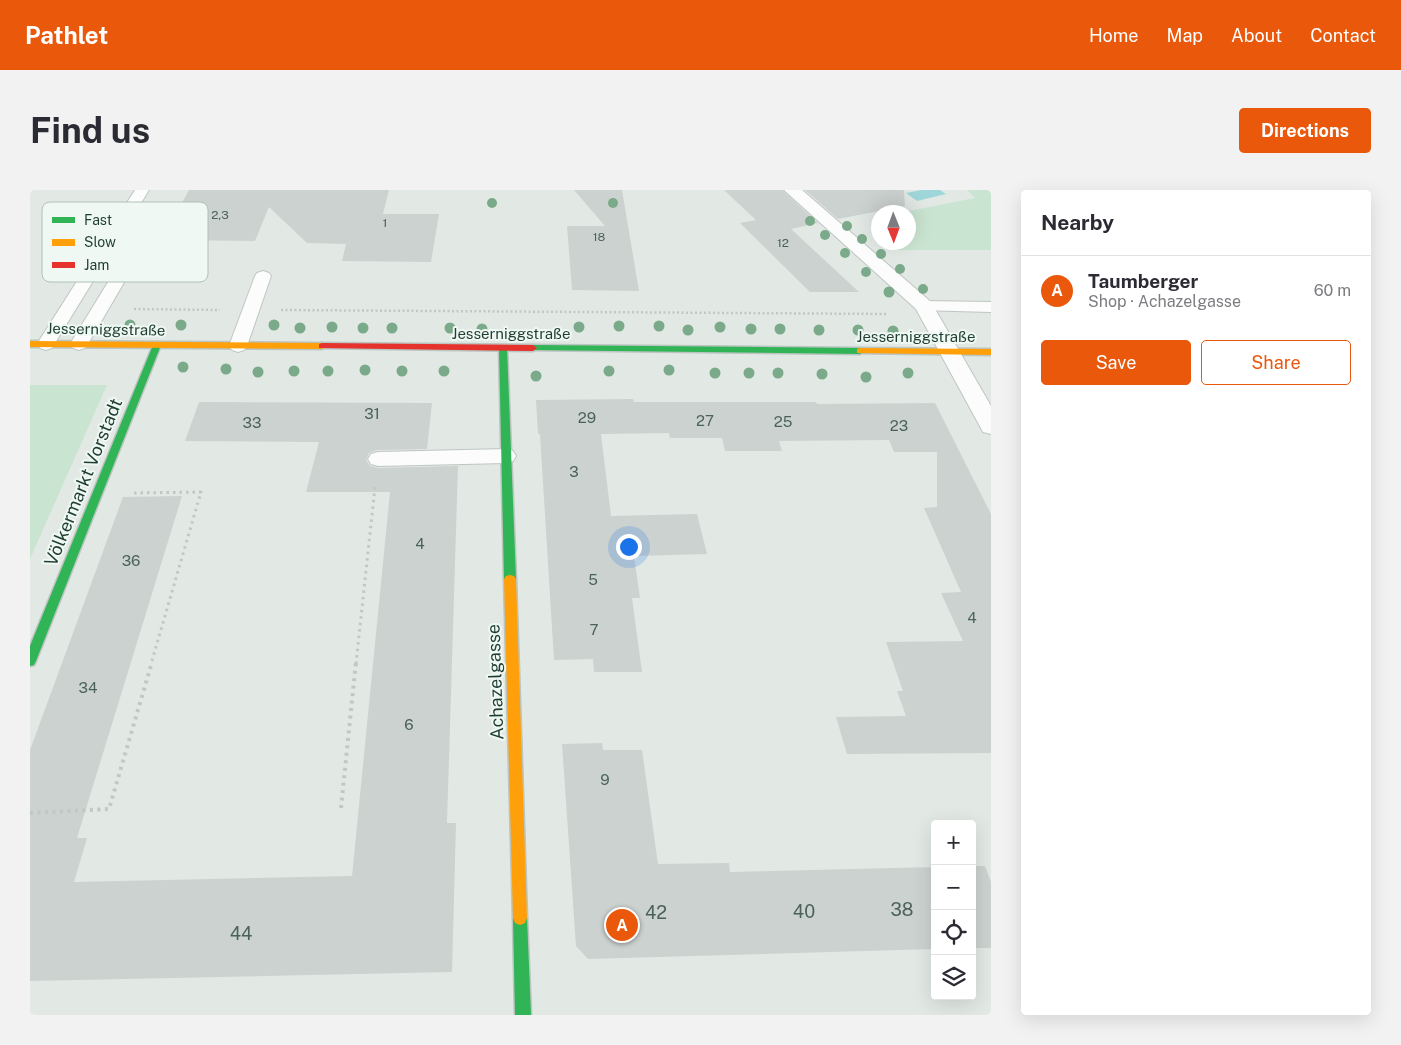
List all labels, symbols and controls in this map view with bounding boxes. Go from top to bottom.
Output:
text: Pathlet [25,21,108,49]
text: Home [1089,25,1139,46]
text: Map [1167,25,1203,46]
text: About [1231,25,1282,46]
text: Contact [1310,25,1376,46]
button: Directions [1239,108,1371,153]
text: Find us [30,110,150,151]
legend [42,202,208,282]
north arrow [871,205,916,250]
house number: 2,3 [211,208,229,222]
text: Nearby [1041,210,1114,235]
text: Fast [84,212,112,228]
house number: 1 [383,216,387,230]
house number: 18 [593,230,606,244]
text: Slow [84,234,116,250]
house number: 12 [777,236,789,250]
text: Jam [84,257,109,273]
text: Taumberger [1088,270,1198,292]
text: A [1051,281,1063,300]
text: 60 m [1314,281,1351,300]
text: Shop · Achazelgasse [1088,292,1241,311]
street label: Jesserniggstraße [46,319,166,339]
street label: Jesserniggstraße [452,325,570,342]
street label: Jesserniggstraße [857,328,975,345]
button: Save [1041,340,1191,385]
button: Share [1201,340,1351,385]
street label: Völkermarkt Vorstadt [40,395,126,569]
house number: 31 [364,405,380,422]
house number: 29 [578,409,596,426]
house number: 27 [696,412,714,429]
house number: 25 [774,413,792,430]
house number: 33 [243,414,261,431]
house number: 23 [890,417,908,434]
house number: 3 [569,463,579,480]
your location [616,534,642,560]
house number: 4 [415,535,425,552]
house number: 36 [122,552,140,569]
house number: 5 [588,571,598,588]
house number: 4 [967,609,977,626]
house number: 7 [589,621,599,638]
street label: Achazelgasse [482,624,508,740]
house number: 34 [79,679,97,696]
house number: 6 [404,716,414,733]
house number: 9 [600,771,610,788]
map controls [931,820,976,1000]
button: + [931,820,976,865]
button: − [931,865,976,910]
house number: 38 [891,899,913,920]
house number: 40 [793,901,815,922]
house number: 42 [645,902,667,923]
pin: A [606,906,638,944]
button: locate [931,910,976,955]
house number: 44 [230,923,252,944]
button: layers [931,955,976,1000]

